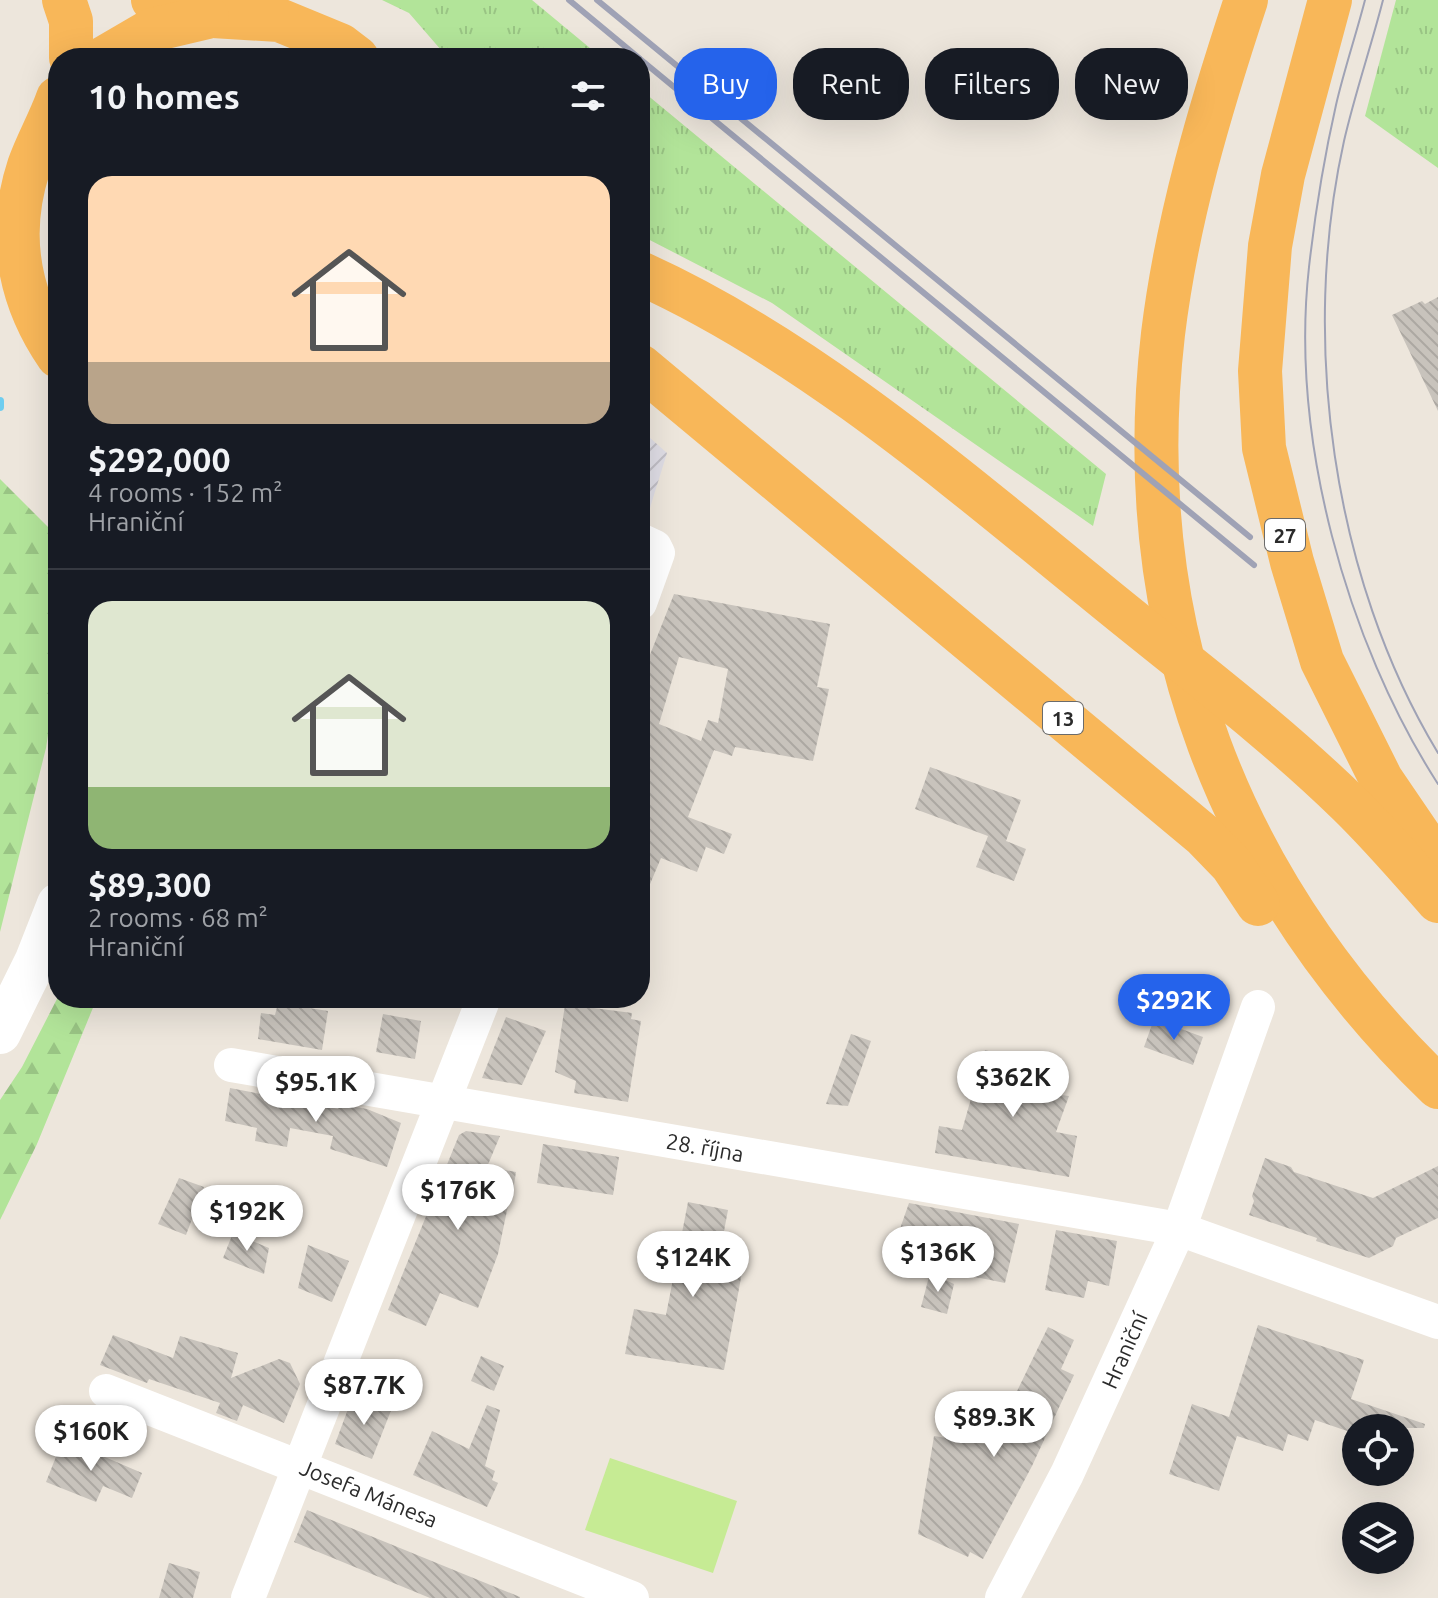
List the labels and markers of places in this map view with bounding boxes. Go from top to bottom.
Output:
pin: $292K [1118,974,1230,1042]
pin: $362K [957,1051,1069,1119]
pin: $95.1K [251,1056,381,1124]
pin: $176K [402,1164,514,1232]
pin: $192K [191,1185,303,1253]
pin: $136K [882,1226,994,1294]
pin: $124K [637,1231,749,1299]
pin: $87.7K [299,1359,429,1427]
pin: $89.3K [929,1391,1059,1459]
pin: $160K [35,1405,147,1473]

